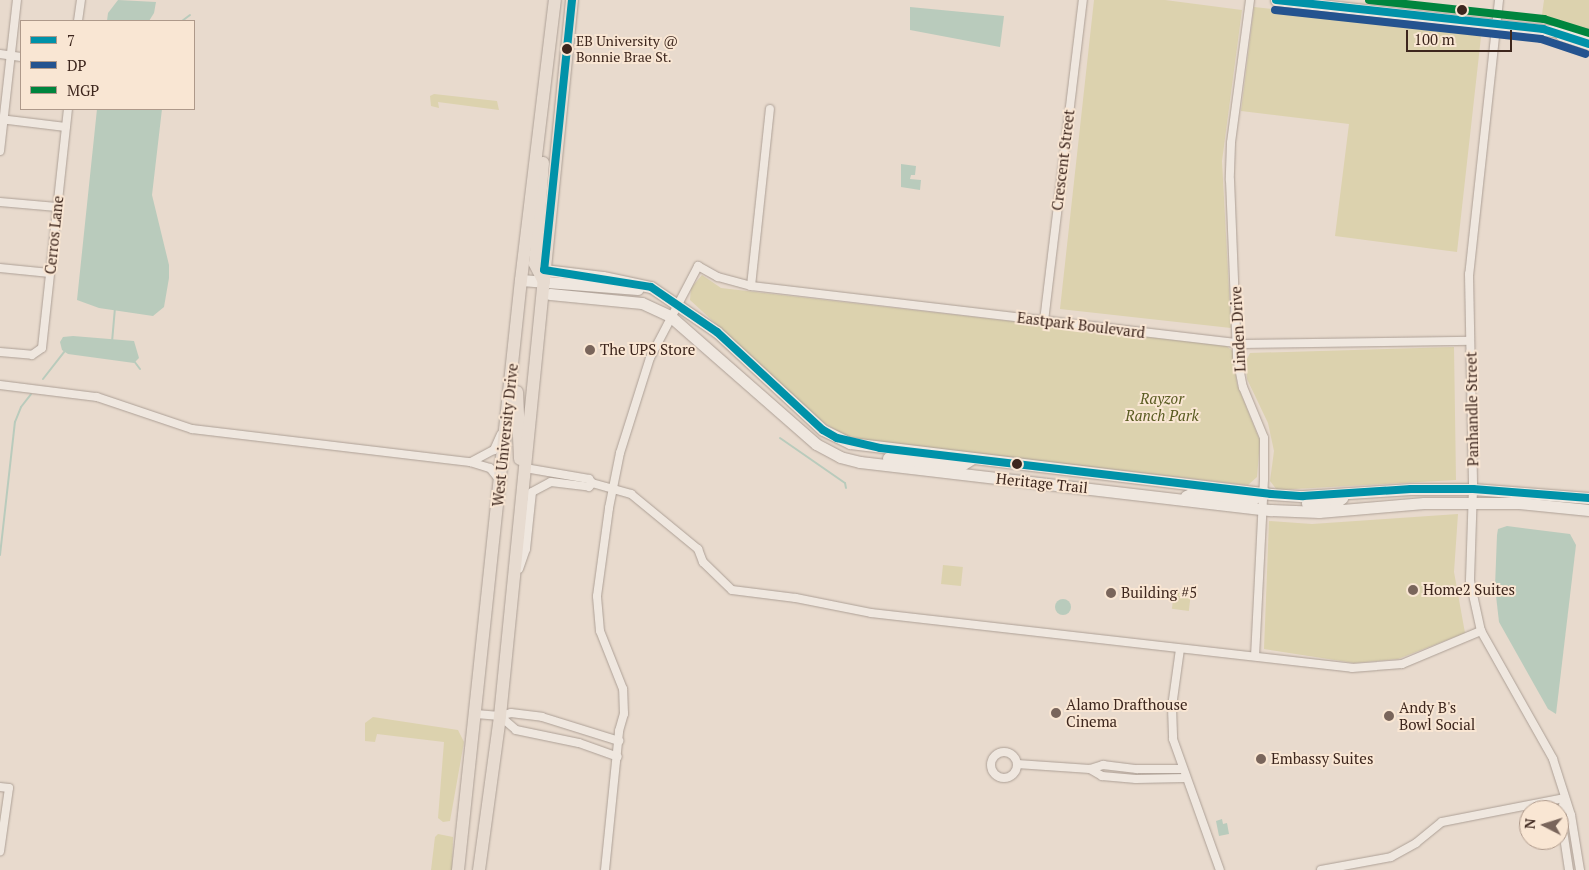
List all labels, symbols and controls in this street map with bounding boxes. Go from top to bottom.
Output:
unlabelled marker [1457,5,1467,15]
legend [20,20,195,110]
scale bar [1409,20,1515,52]
text: 100 m [1414,29,1455,49]
text: 7 [67,30,75,50]
place label: EB University @ Bonnie Brae St. [576,33,678,65]
marker: EB University @ Bonnie Brae St. [562,44,572,54]
text: DP [67,55,87,75]
text: MGP [67,80,99,100]
street label: Crescent Street [1048,108,1078,212]
street label: Cerros Lane [41,195,67,275]
street label: Linden Drive [1227,286,1249,372]
street label: Eastpark Boulevard [1016,308,1146,342]
place label: The UPS Store [600,341,695,359]
marker: The UPS Store [584,344,596,356]
street label: Panhandle Street [1462,351,1482,467]
street label: West University Drive [489,362,521,508]
park label: Rayzor Ranch Park [1125,389,1199,424]
unlabelled marker [1012,459,1022,469]
street label: Heritage Trail [995,469,1089,497]
place label: Home2 Suites [1423,581,1515,599]
place label: Building #5 [1121,584,1197,602]
marker: Home2 Suites [1407,584,1419,596]
marker: Building #5 [1105,587,1117,599]
place label: Alamo Drafthouse Cinema [1066,695,1187,730]
place label: Andy B's Bowl Social [1399,698,1475,733]
marker: Alamo Drafthouse Cinema [1050,707,1062,719]
marker: Andy B's Bowl Social [1383,710,1395,722]
place label: Embassy Suites [1271,750,1373,768]
marker: Embassy Suites [1255,753,1267,765]
north arrow [1519,800,1569,850]
text: N [1520,818,1539,830]

